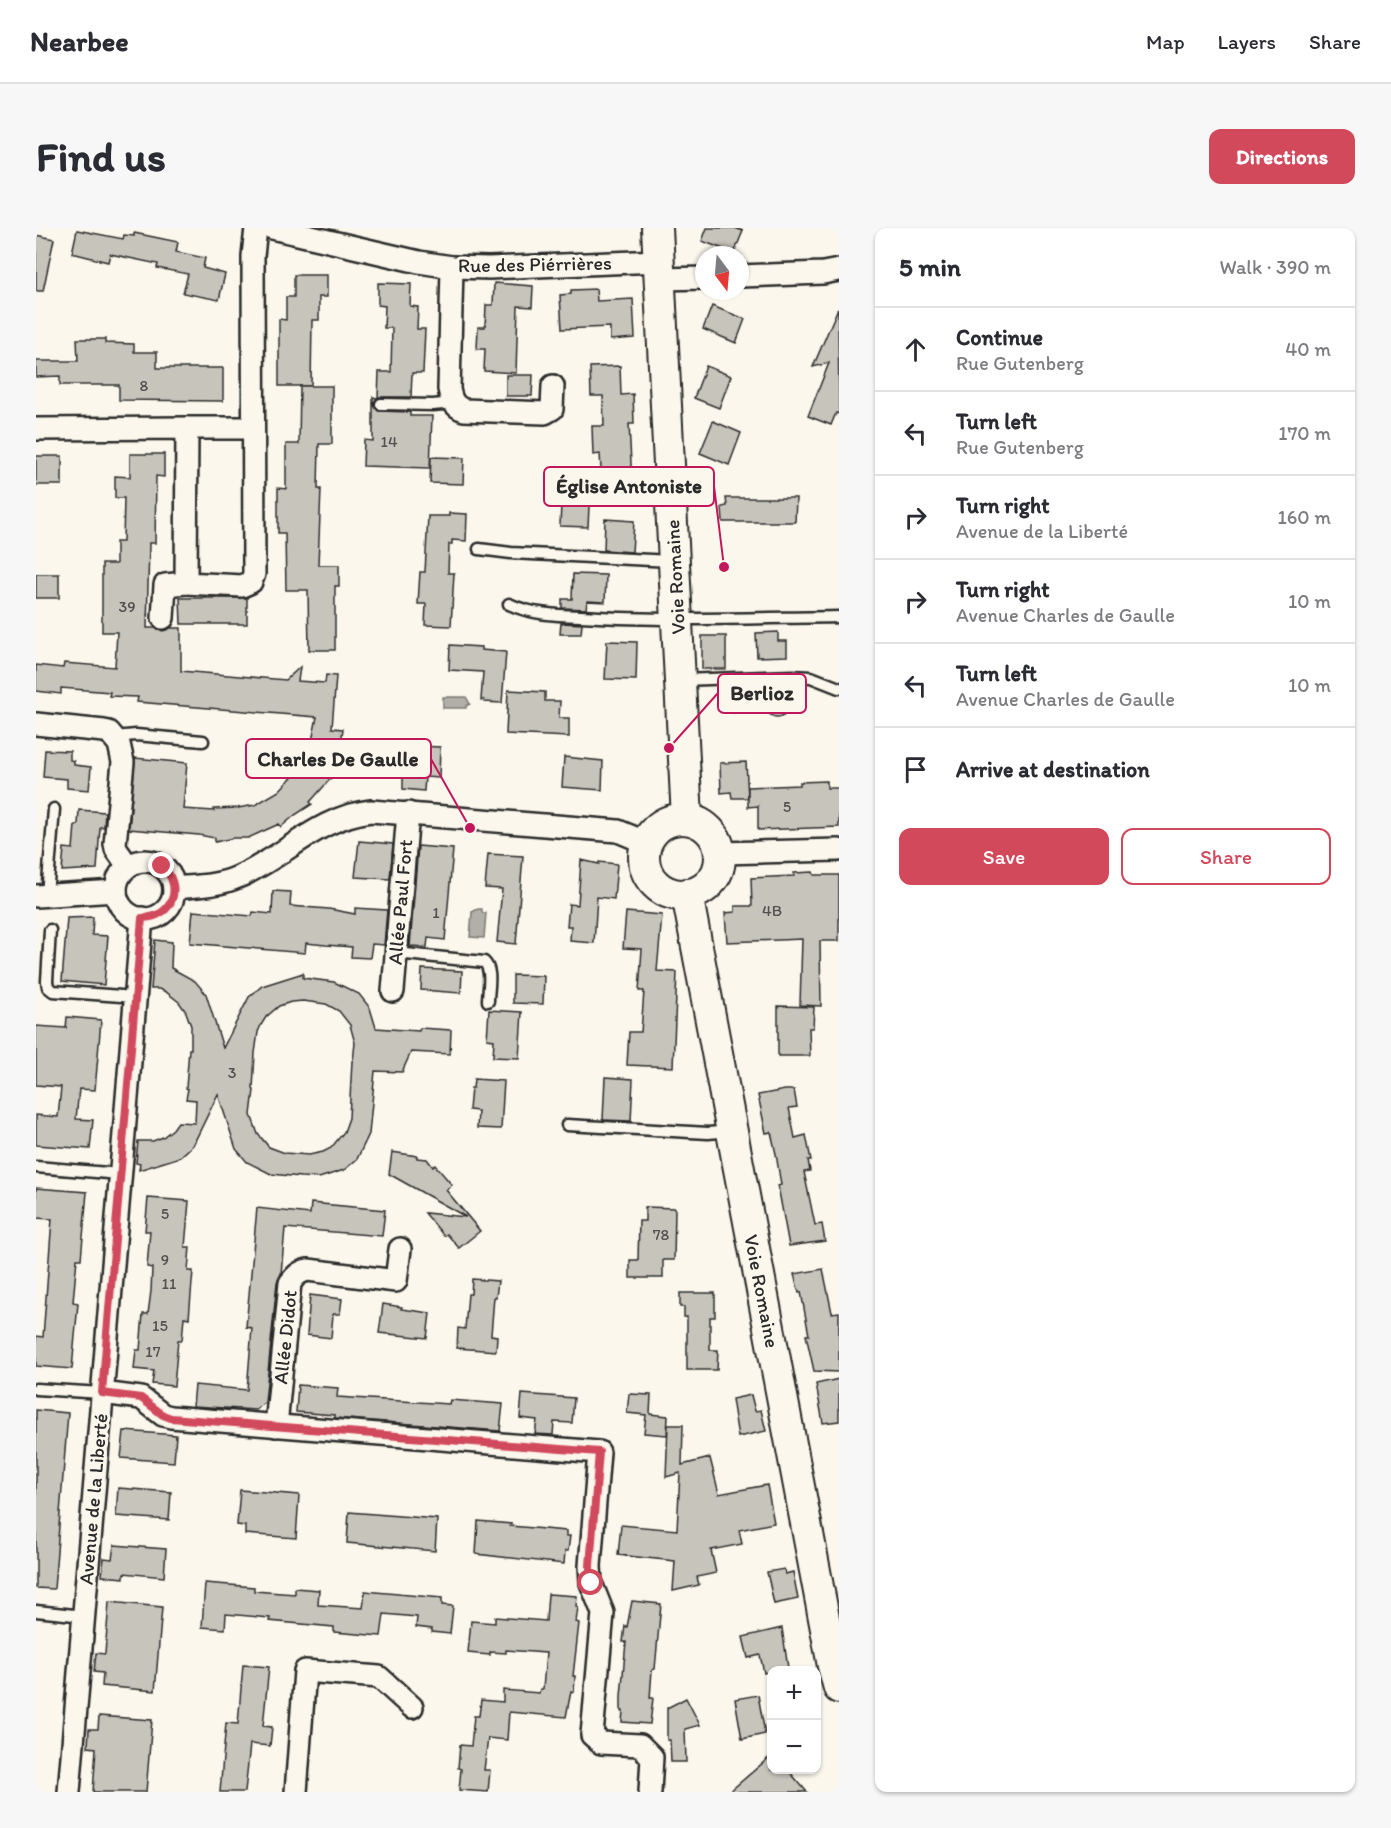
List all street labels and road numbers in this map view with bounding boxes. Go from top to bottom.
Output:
street label: Rue des Piérrières [458,251,612,277]
street label: Voie Romaine [660,519,690,635]
street label: Allée Paul Fort [383,838,417,966]
street label: Voie Romaine [739,1232,785,1350]
street label: Allée Didot [268,1289,302,1385]
street label: Avenue de la Liberté [74,1412,112,1586]

